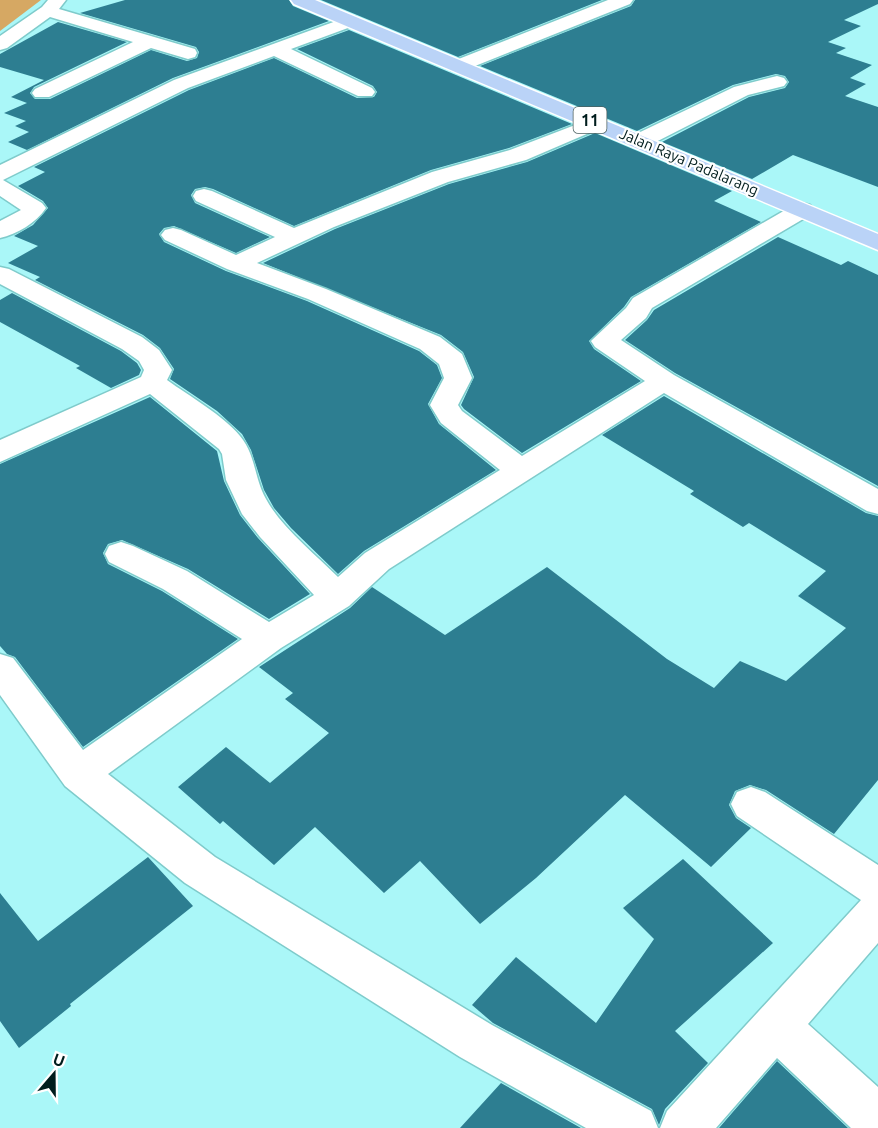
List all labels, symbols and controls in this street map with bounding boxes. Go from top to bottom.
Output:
road number: 11 [574,107,606,133]
street label: Jalan Raya Padalarang [617,125,761,199]
north arrow [24,1044,84,1104]
text: U [51,1050,67,1070]

